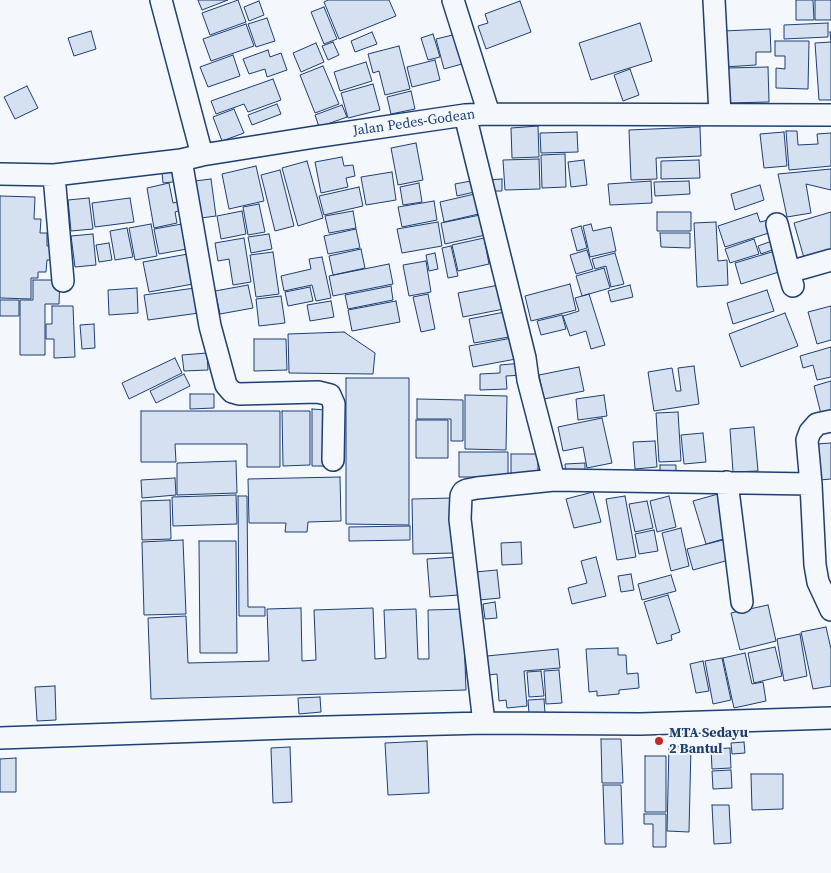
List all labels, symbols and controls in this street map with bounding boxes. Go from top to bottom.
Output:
street label: Jalan Pedes-Godean [352,106,476,140]
place label: MTA Sedayu 2 Bantul [669,725,748,758]
marker: MTA Sedayu 2 Bantul [653,735,665,747]

